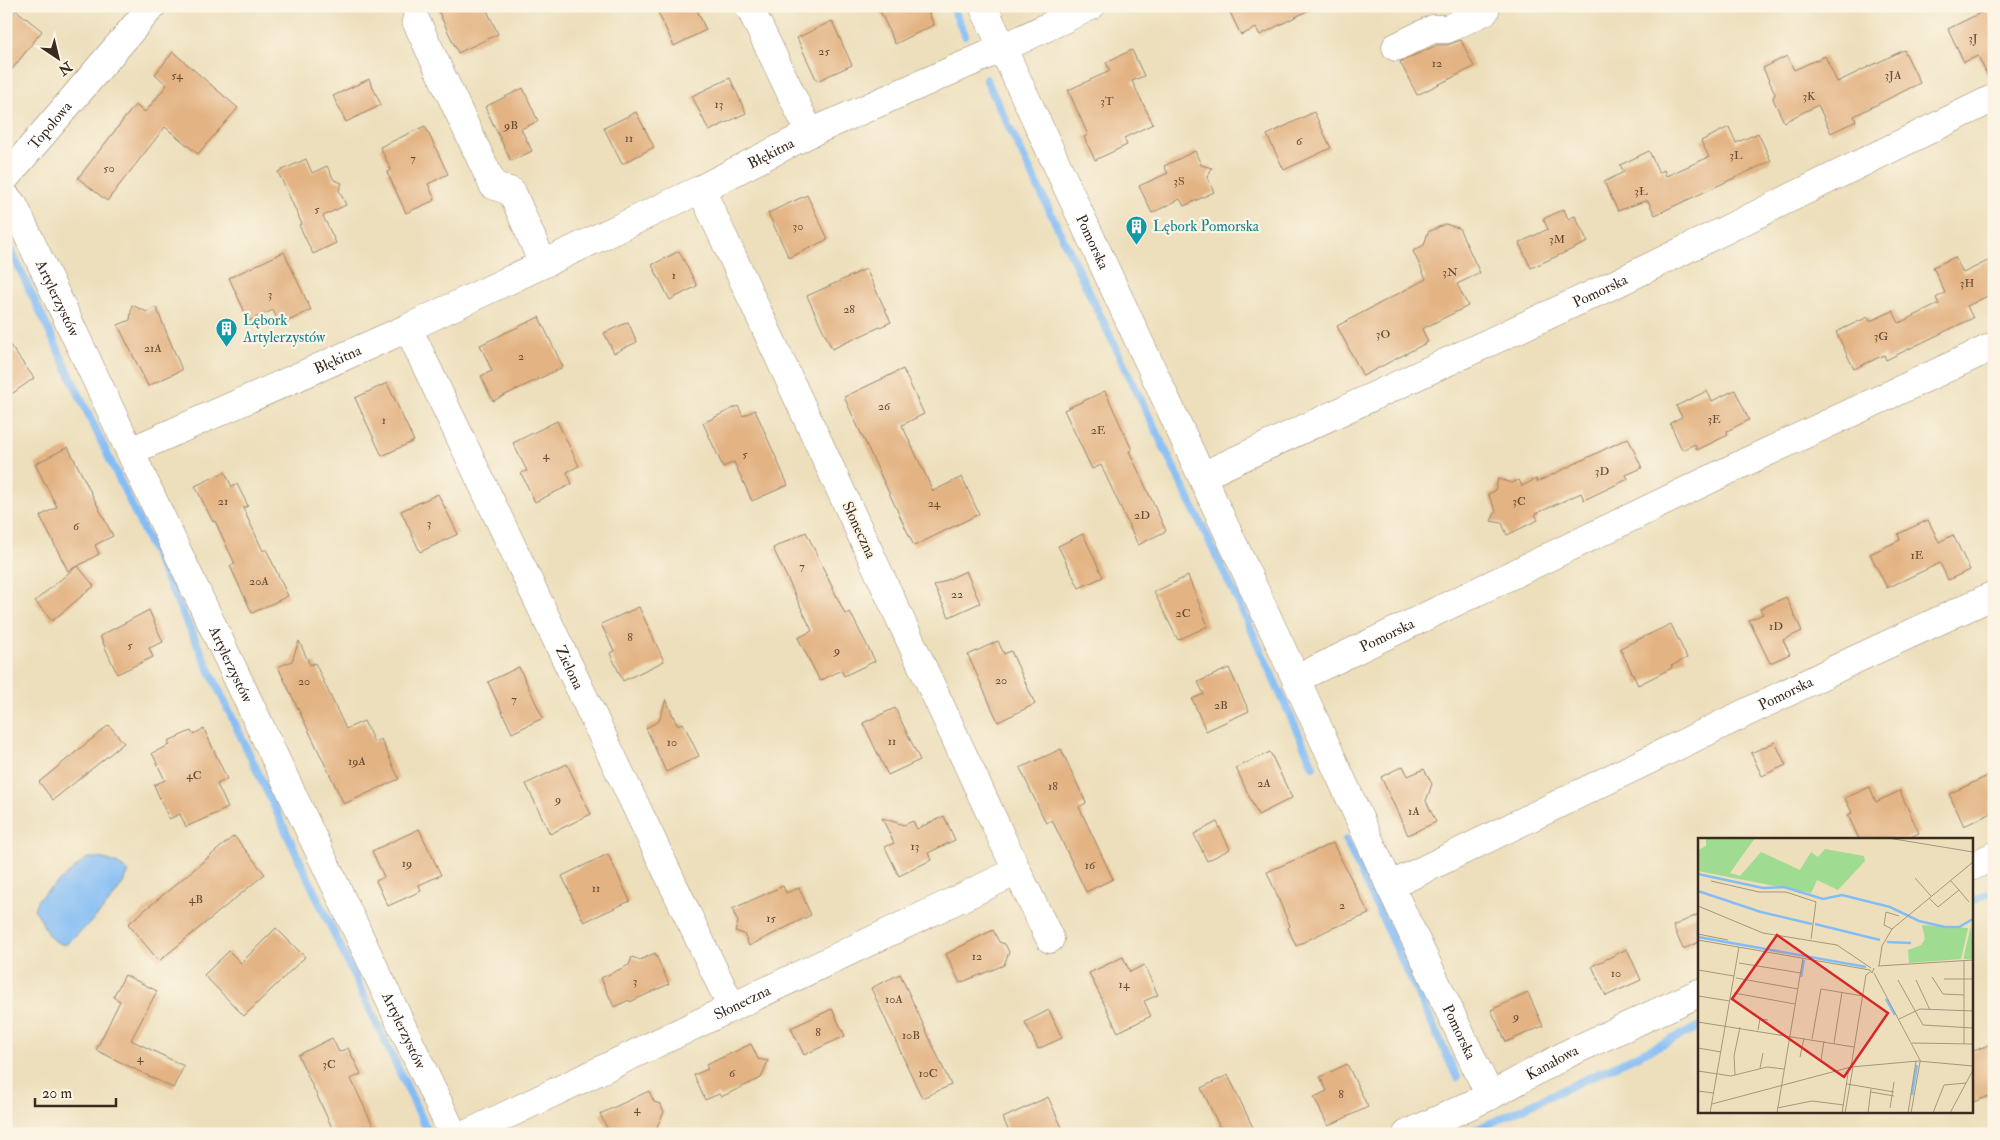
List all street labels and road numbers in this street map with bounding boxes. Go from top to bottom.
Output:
street label: Topolowa [24,97,77,153]
street label: Błękitna [744,133,798,173]
street label: Pomorska [1072,211,1114,273]
street label: Artylerzystów [31,256,84,340]
street label: Pomorska [1570,269,1631,312]
street label: Błękitna [311,340,365,378]
street label: Słoneczna [838,499,881,562]
street label: Pomorska [1357,614,1418,656]
street label: Artylerzystów [204,622,257,706]
street label: Zielona [551,642,589,693]
street label: Pomorska [1755,672,1817,715]
street label: Słoneczna [711,980,774,1024]
street label: Artylerzystów [377,988,431,1072]
street label: Pomorska [1438,1001,1481,1063]
street label: Kanałowa [1523,1040,1582,1084]

